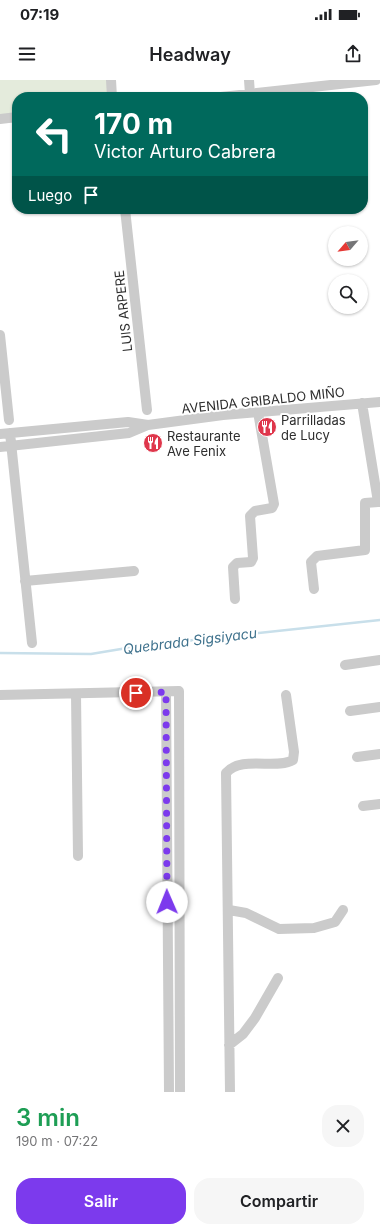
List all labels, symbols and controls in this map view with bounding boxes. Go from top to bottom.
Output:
text: 07:19 [20,5,59,24]
icon: menu [16,43,38,65]
icon: share [342,43,364,65]
text: Headway [149,44,231,65]
text: 170 m [94,107,173,141]
icon: left [28,108,80,160]
text: Victor Arturo Cabrera [94,141,276,162]
icon: arrive [80,184,102,206]
text: Luego [28,186,72,205]
north arrow [328,226,368,266]
map controls [328,226,368,314]
street label: LUIS ARPERE [111,269,135,353]
button: search [328,274,368,314]
street label: AVENIDA GRIBALDO MIÑO [181,383,345,417]
place label: Parrilladas de Lucy [281,412,346,443]
restaurant icon: Parrilladas de Lucy [256,416,278,438]
place label: Restaurante Ave Fenix [167,428,241,459]
restaurant icon: Restaurante Ave Fenix [142,432,164,454]
water label: Quebrada Sigsiyacu [122,624,258,657]
pin [119,676,153,710]
icon: arrive [125,682,147,704]
position arrow [146,881,188,923]
text: 3 min [16,1103,80,1132]
button: close [322,1105,364,1147]
text: 190 m · 07:22 [16,1133,98,1149]
button: Salir [16,1178,186,1224]
button: Compartir [194,1178,364,1224]

